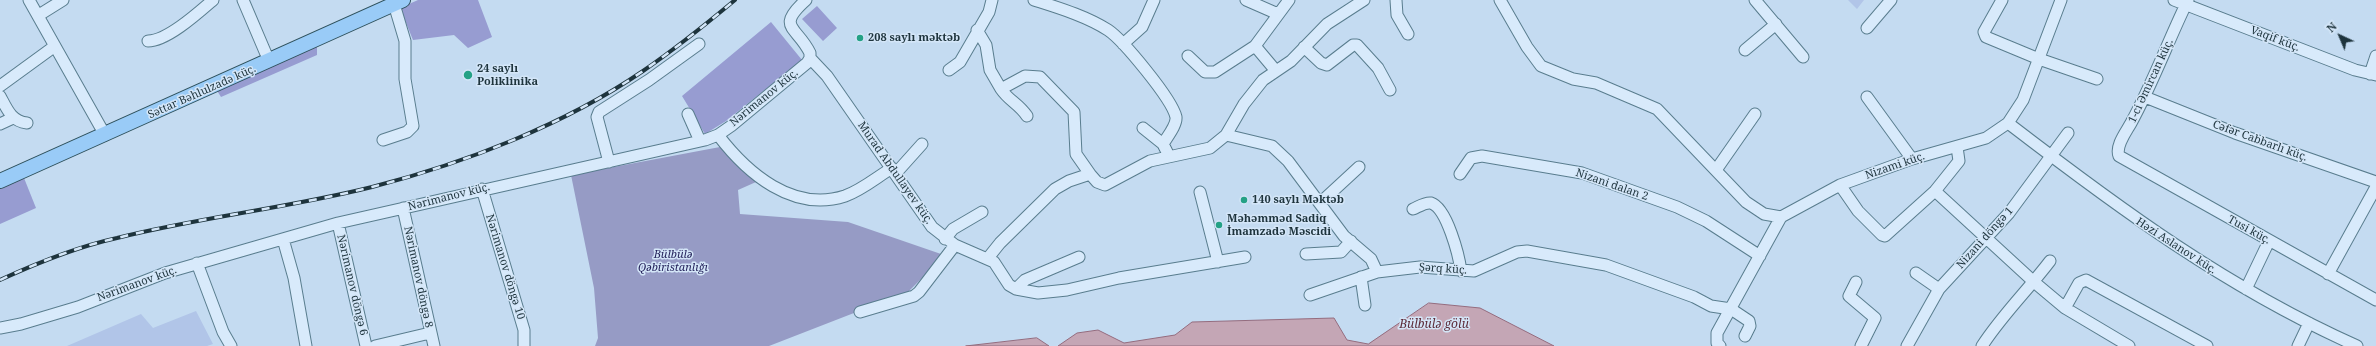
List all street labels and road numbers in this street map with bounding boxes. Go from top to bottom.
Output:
street label: Vaqif küç. [2248,24,2302,54]
street label: 1-ci Əmircan küç. [2126,37,2176,125]
street label: Səttar Bəhlulzadə küç. [146,62,258,122]
street label: Nərimanov küç. [727,66,801,130]
street label: Cəfər Cabbarlı küç. [2211,118,2309,164]
street label: Murad Abdullayev küç. [855,119,935,227]
street label: Nizami küç. [1864,150,1926,182]
street label: Nizani dalan 2 [1574,166,1650,204]
street label: Nərimanov küç. [407,180,491,214]
street label: Nizani döngə 1 [1954,205,2016,271]
street label: Nərimanov döngə 10 [483,213,527,321]
street label: Tusi küç. [2225,213,2273,247]
street label: Həzi Aslanov küç. [2133,215,2219,277]
street label: Nərimanov döngə 8 [401,225,435,329]
street label: Nərimanov döngə 6 [334,233,370,337]
street label: Şərq küç. [1418,261,1468,277]
street label: Nərimanov küç. [95,263,179,305]

